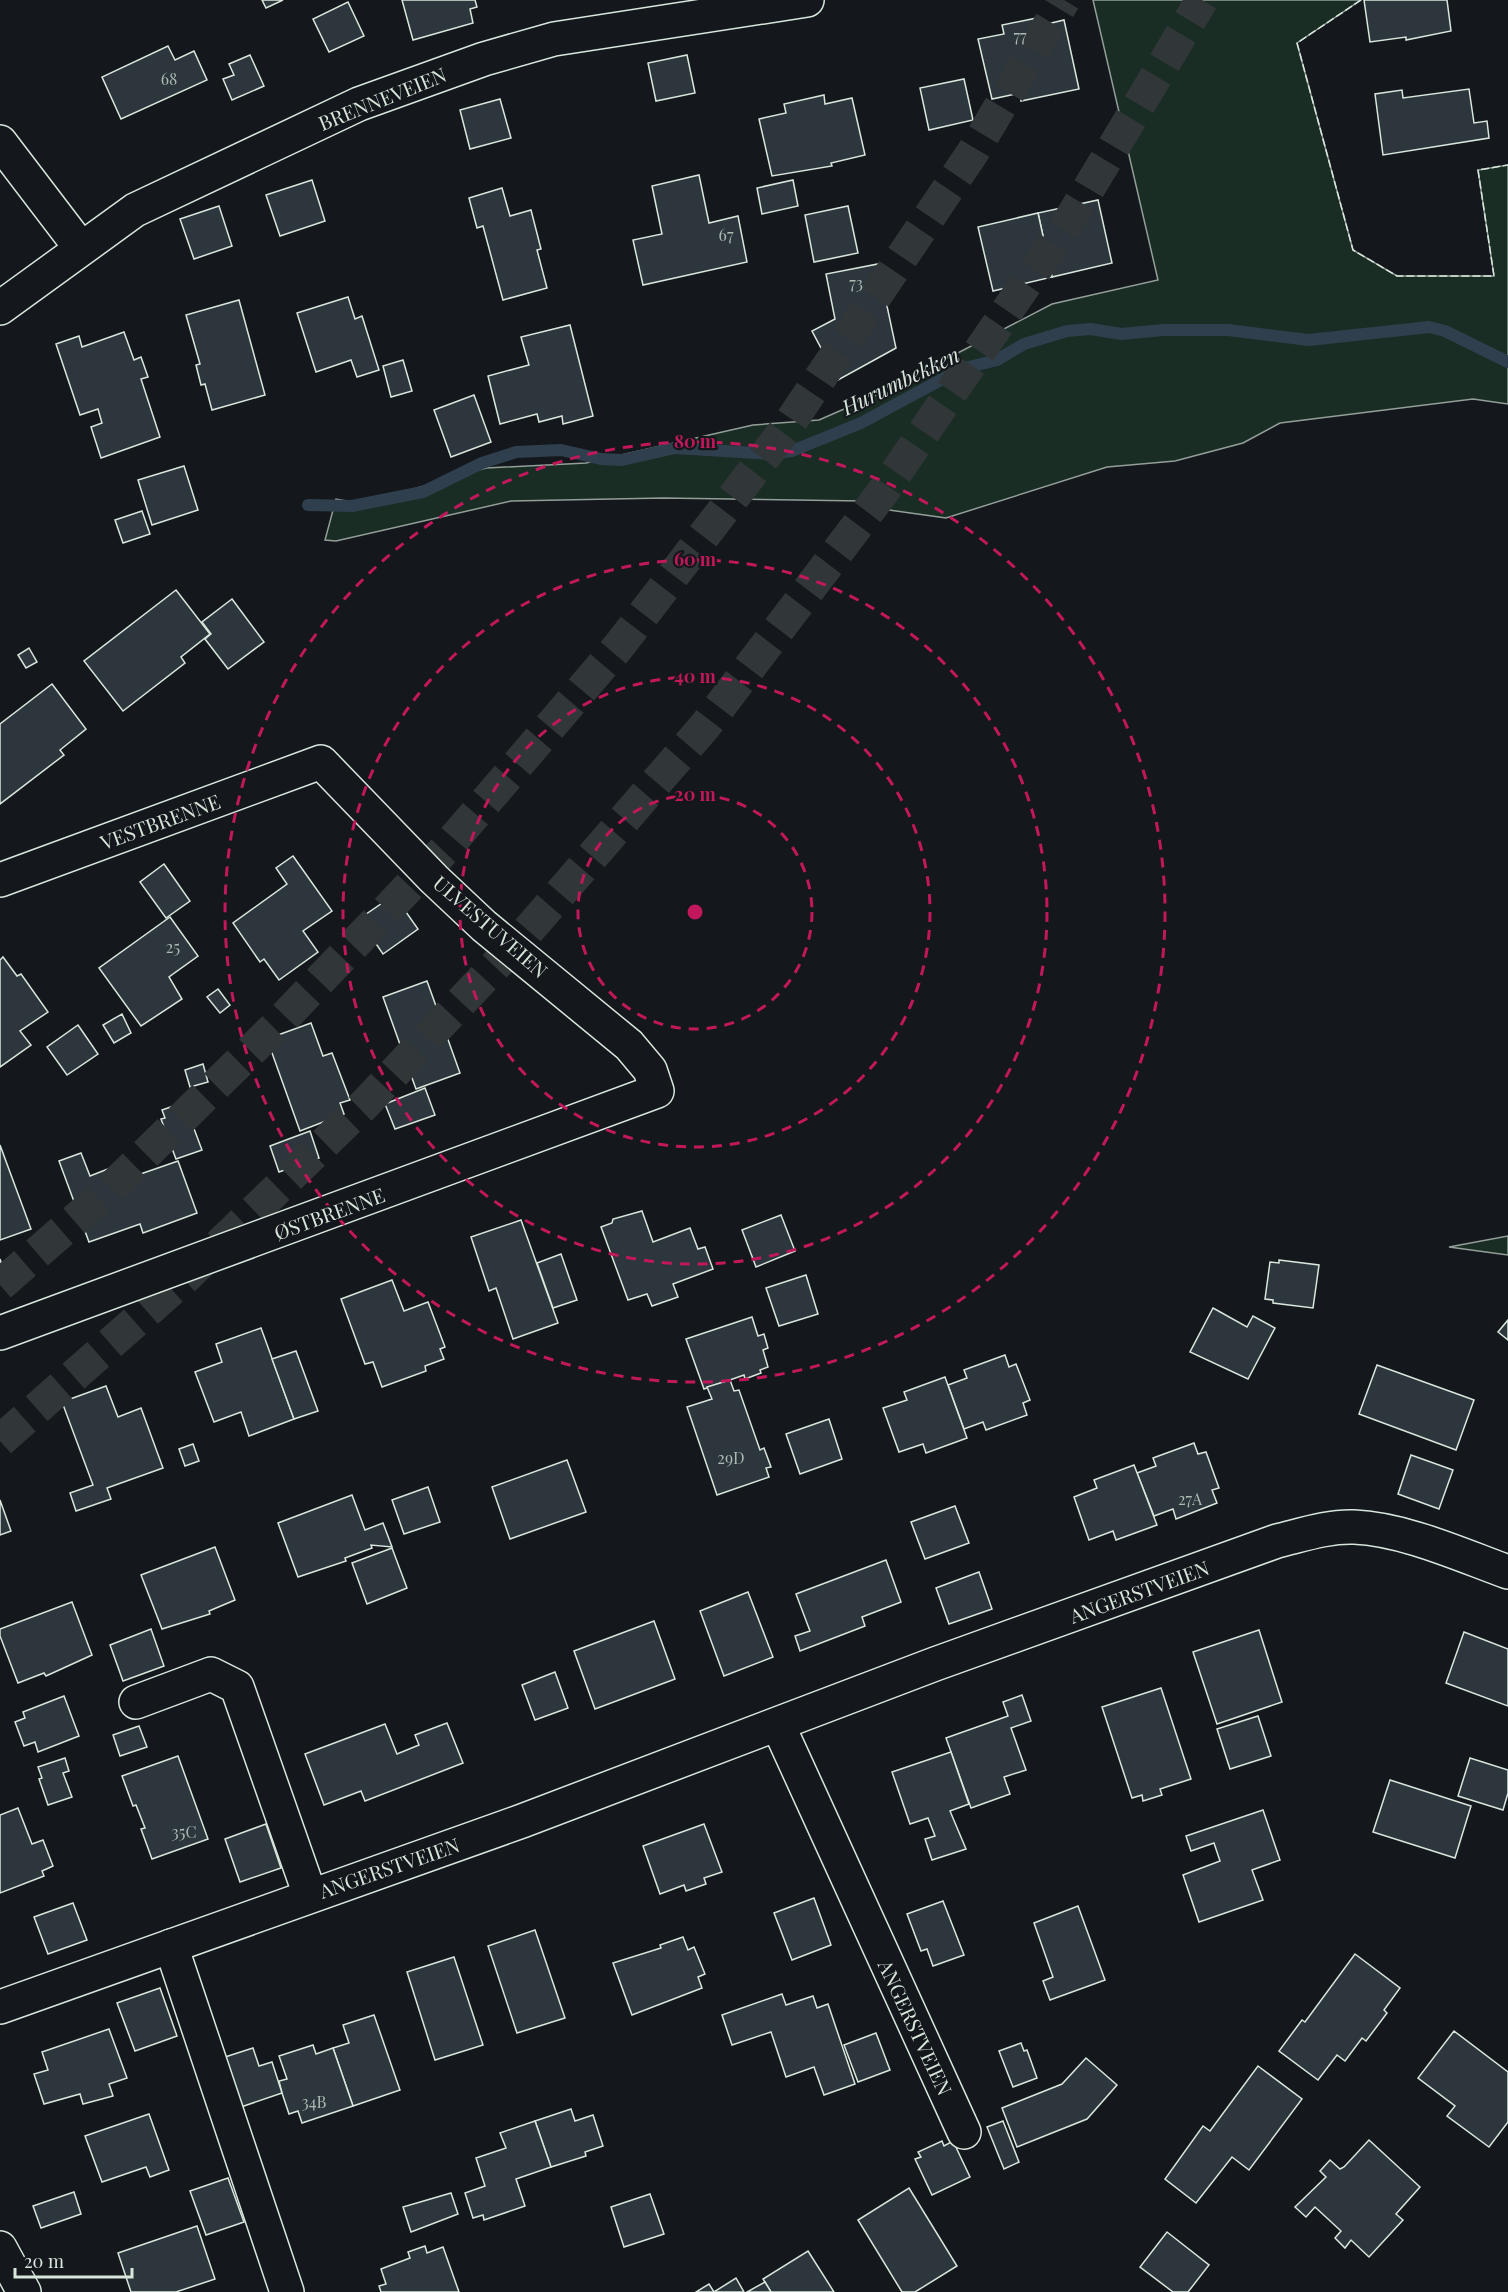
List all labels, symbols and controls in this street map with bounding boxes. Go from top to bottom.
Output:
house number: 77 [1014,25,1027,46]
street label: BRENNEVEIEN [314,60,450,136]
house number: 68 [161,68,177,89]
house number: 67 [719,224,734,245]
house number: 73 [849,272,863,293]
water label: Hurumbekken [836,339,964,421]
text: 80 m [674,429,717,453]
text: 60 m [674,547,717,571]
text: 40 m [674,664,717,688]
text: 20 m [674,782,716,806]
street label: VESTBRENNE [95,787,224,856]
street label: ULVESTUVEIEN [428,869,554,983]
centre of rings [685,902,705,922]
house number: 25 [166,936,180,957]
street label: ØSTBRENNE [270,1180,388,1246]
house number: 29D [717,1447,745,1468]
house number: 27A [1178,1488,1203,1509]
street label: ANGERSTVEIEN [1065,1553,1212,1629]
house number: 35C [172,1821,196,1842]
street label: ANGERSTVEIEN [314,1830,463,1904]
street label: ANGERSTVEIEN [872,1954,959,2099]
house number: 34B [301,2091,327,2112]
scale bar [15,2241,132,2279]
text: 20 m [24,2249,64,2273]

